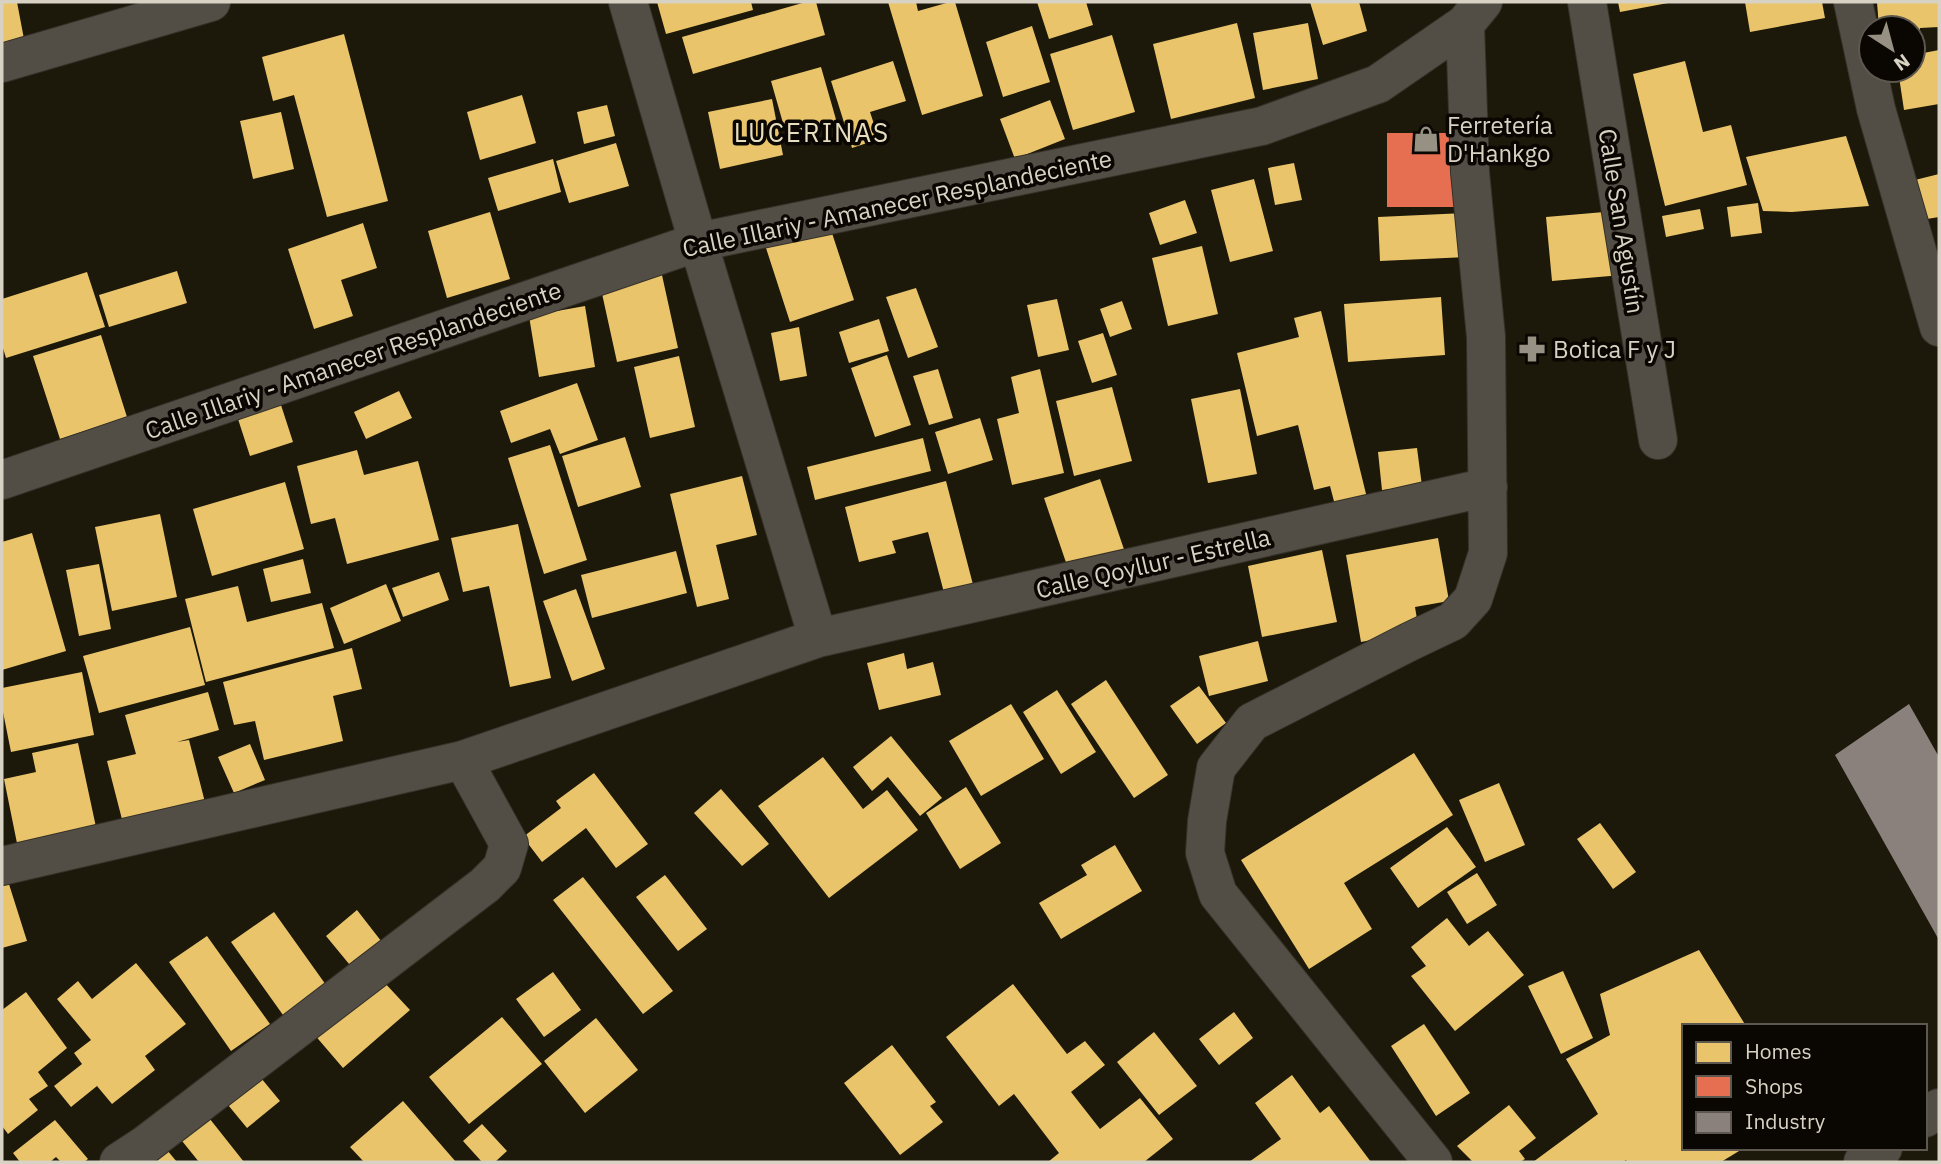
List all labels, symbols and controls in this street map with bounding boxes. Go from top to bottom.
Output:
north arrow [1857,14,1927,84]
text: N [1889,49,1915,77]
place label: Ferretería D'Hankgo [1447,109,1553,169]
district label: LUCERINAS [734,115,890,149]
shop icon: Ferretería D'Hankgo [1411,124,1441,154]
street label: Calle San Agustín [1592,126,1652,316]
street label: Calle Illariy - Amanecer Resplandeciente [679,142,1115,264]
street label: Calle Illariy - Amanecer Resplandeciente [141,274,565,446]
place label: Botica F y J [1553,333,1676,365]
pharmacy icon: Botica F y J [1517,334,1547,364]
street label: Calle Qoyllur - Estrella [1033,520,1274,606]
legend [1682,1024,1927,1150]
text: Homes [1745,1037,1812,1065]
text: Shops [1745,1072,1803,1100]
text: Industry [1745,1107,1826,1135]

